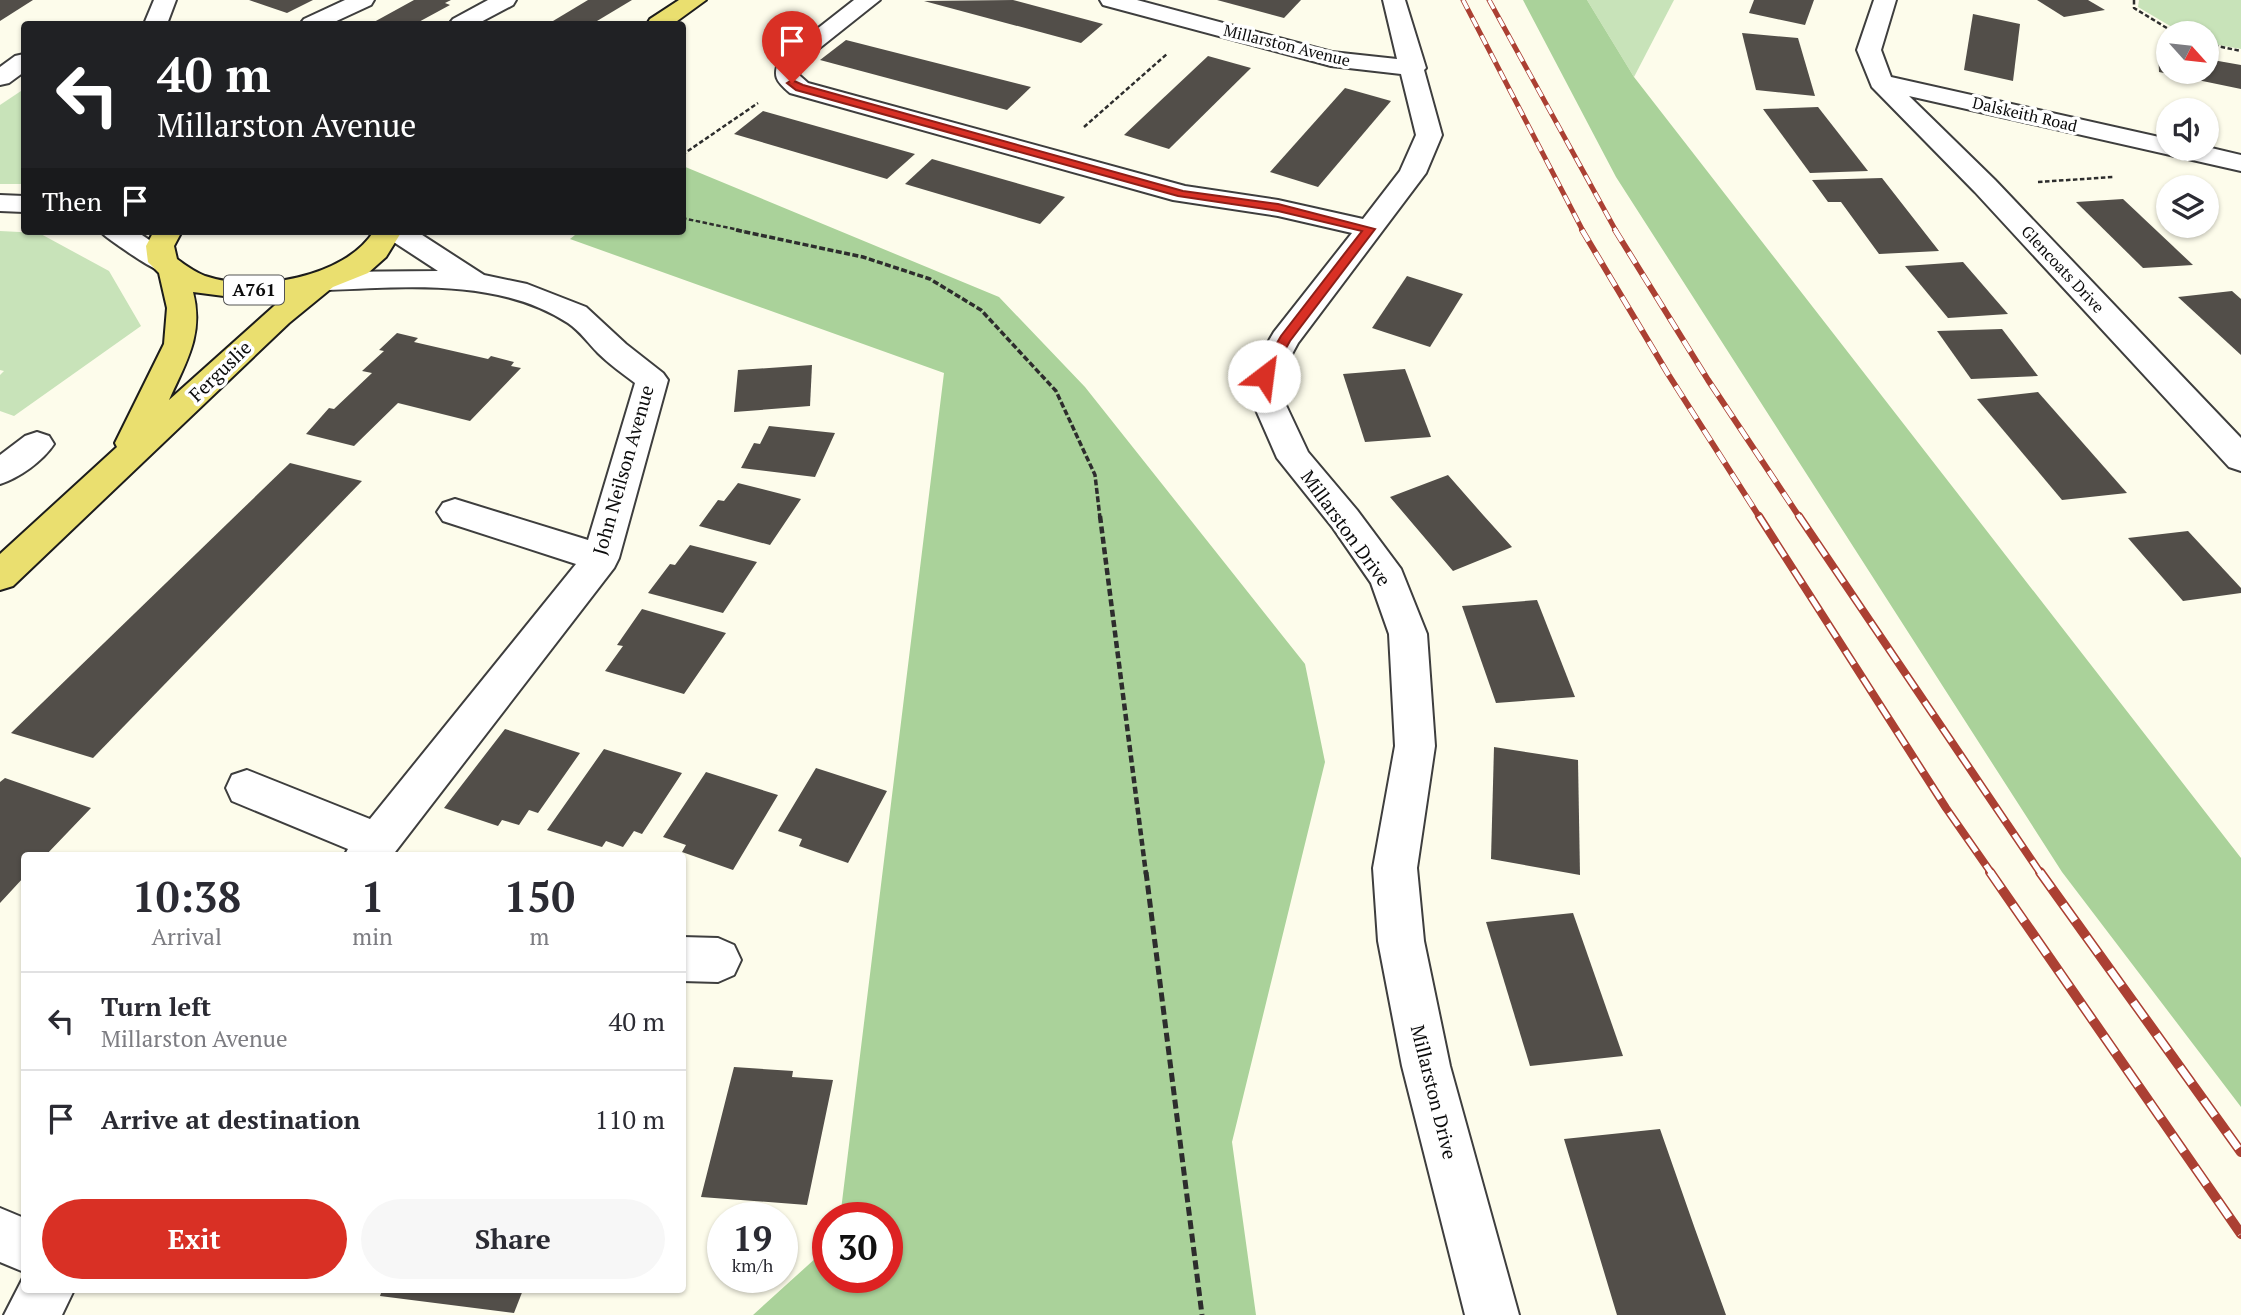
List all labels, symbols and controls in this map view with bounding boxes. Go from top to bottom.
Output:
pin [762,11,822,83]
street label: Millarston Avenue [1221,19,1353,71]
north arrow [2156,21,2219,84]
map controls [2156,21,2219,238]
icon: arrive [773,22,811,60]
text: 40 m [157,41,271,106]
icon: left [42,49,133,140]
street label: Dalskeith Road [1970,91,2080,137]
button: sound [2156,98,2219,161]
text: Millarston Avenue [157,104,416,146]
button: layers [2156,175,2219,238]
icon: arrive [116,182,154,220]
text: Then [42,184,102,218]
street label: Glencoats Drive [2017,220,2109,318]
road number: A761 [224,276,284,304]
street label: Ferguslie [183,335,256,406]
position arrow [1227,339,1301,413]
street label: John Neilson Avenue [586,382,659,558]
street label: Millarston Drive [1296,465,1397,591]
text: 10:38 [132,868,241,924]
text: 1 [361,868,384,924]
text: 150 [504,868,575,924]
text: Arrival [151,921,222,952]
text: min [352,921,393,952]
text: m [529,921,549,952]
text: Turn left [101,989,211,1023]
icon: left [42,1002,80,1040]
text: 40 m [609,1004,665,1038]
street label: Millarston Drive [1406,1022,1463,1162]
text: Millarston Avenue [101,1023,287,1054]
icon: arrive [42,1100,80,1138]
text: Arrive at destination [101,1102,360,1136]
text: 110 m [595,1102,665,1136]
button: Exit [42,1199,347,1279]
button: Share [361,1199,665,1279]
speed limit sign: 30 [812,1202,903,1293]
text: 19 [733,1215,772,1261]
text: km/h [732,1253,773,1277]

